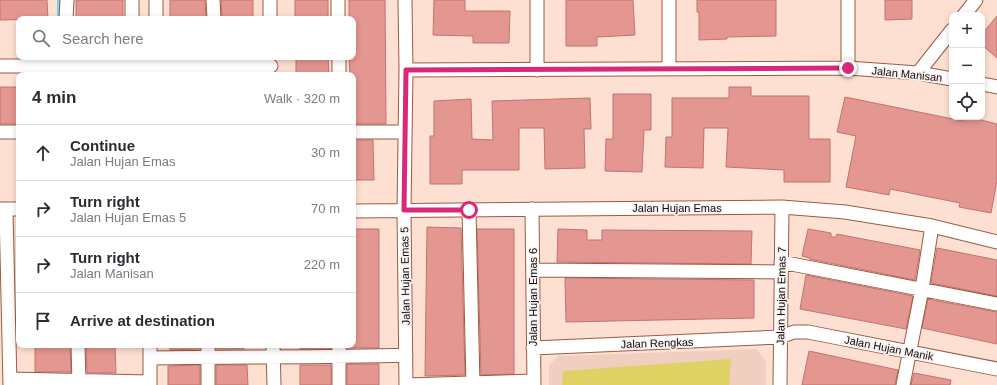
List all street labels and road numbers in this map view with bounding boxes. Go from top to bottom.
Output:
street label: Jalan Manisan [871,64,943,84]
street label: Jalan Hujan Emas [632,202,722,214]
street label: Jalan Hujan Emas 5 [398,227,412,325]
street label: Jalan Hujan Emas 7 [774,247,788,345]
street label: Jalan Hujan Emas 6 [527,248,539,346]
street label: Jalan Hujan Manik [843,333,935,363]
street label: Jalan Rengkas [620,336,694,350]

